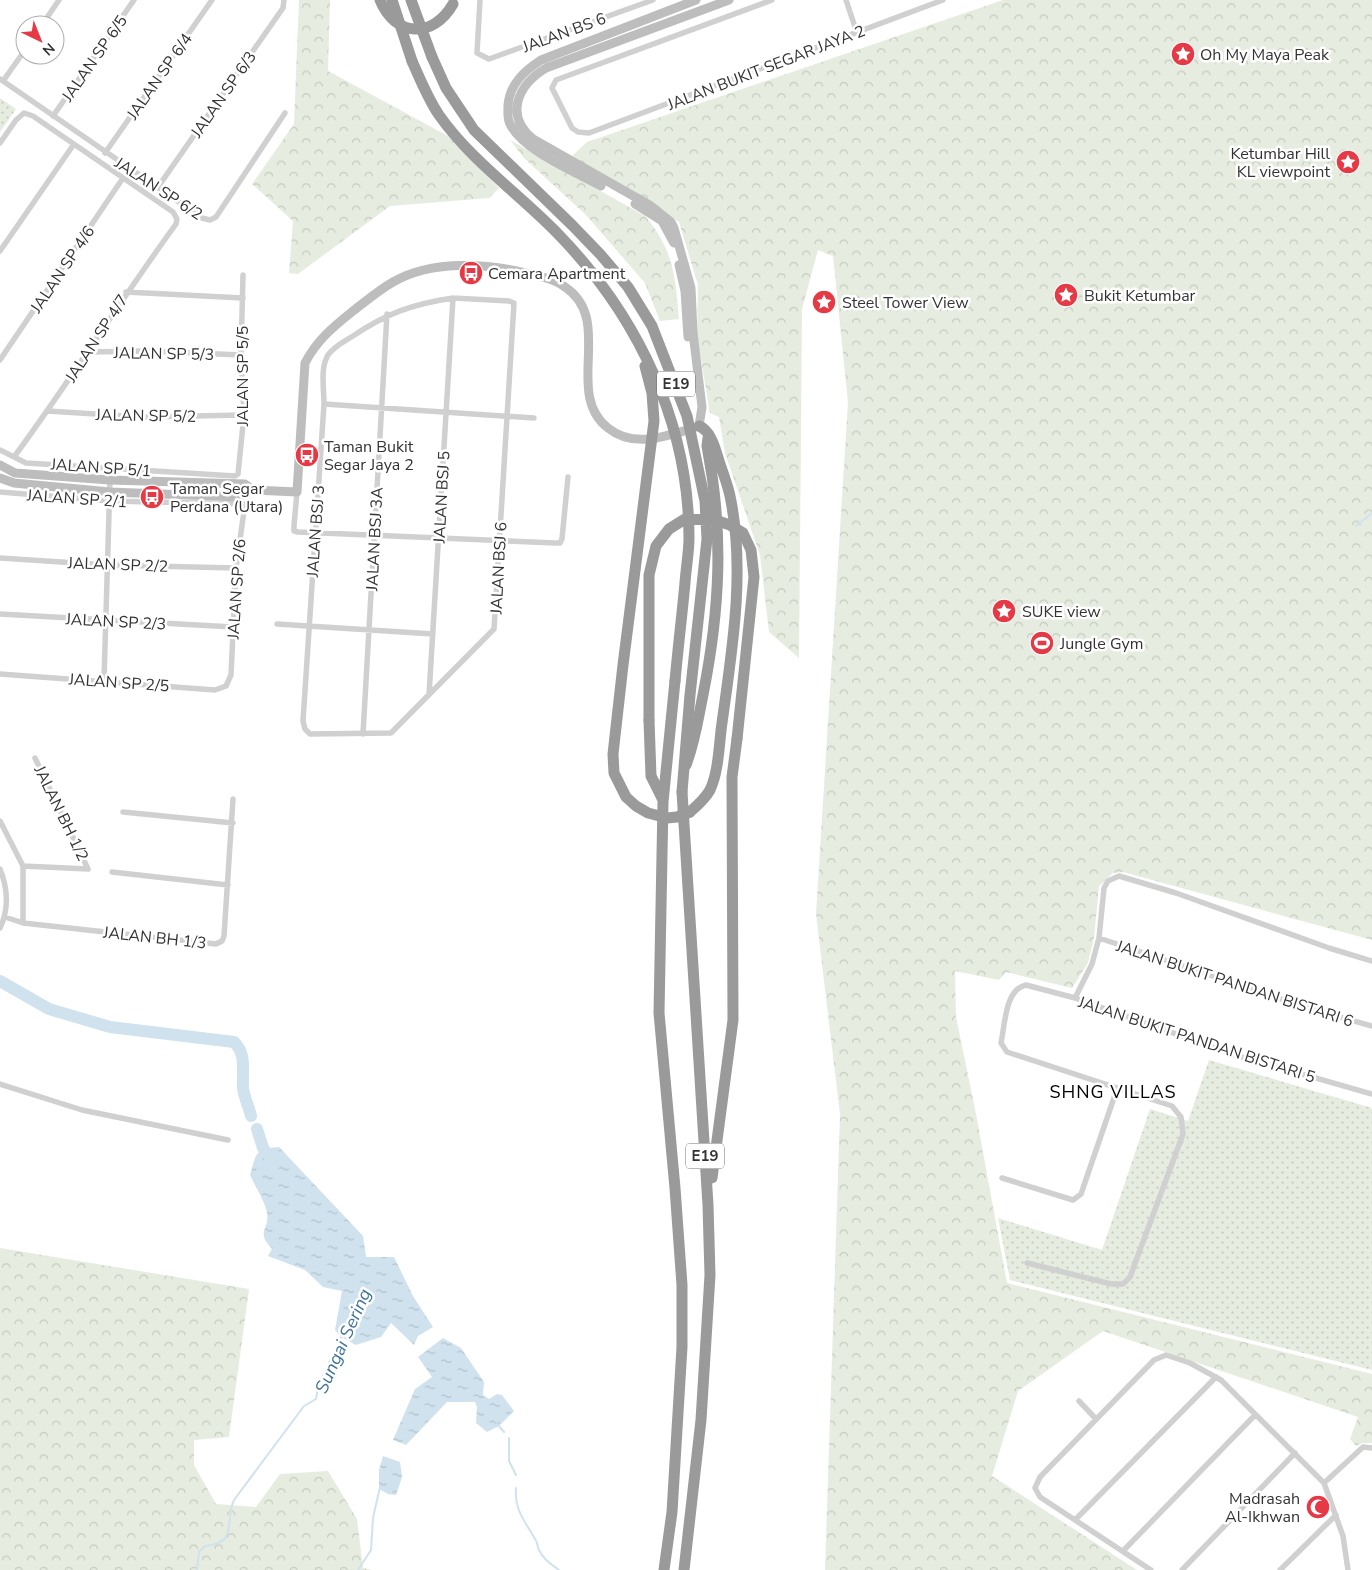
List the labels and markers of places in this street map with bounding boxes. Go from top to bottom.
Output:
place icon: Oh My Maya Peak [1170,41,1196,67]
place label: Oh My Maya Peak [1200,44,1330,66]
place label: Ketumbar Hill KL viewpoint [1230,143,1330,183]
place icon: Ketumbar Hill KL viewpoint [1335,149,1361,175]
bus stop icon: Cemara Apartment [458,260,484,286]
place label: Cemara Apartment [488,263,626,285]
place icon: Bukit Ketumbar [1053,282,1079,308]
place label: Bukit Ketumbar [1084,285,1196,307]
place icon: Steel Tower View [811,289,837,315]
place label: Steel Tower View [842,292,969,314]
place label: Taman Bukit Segar Jaya 2 [324,436,414,476]
bus stop icon: Taman Bukit Segar Jaya 2 [294,442,320,468]
place label: Taman Segar Perdana (Utara) [170,478,283,518]
bus stop icon: Taman Segar Perdana (Utara) [139,484,165,510]
place icon: SUKE view [991,598,1017,624]
place label: SUKE view [1022,601,1101,623]
sports icon: Jungle Gym [1029,630,1055,656]
place label: Jungle Gym [1059,633,1143,655]
place label: Madrasah Al-Ikhwan [1225,1488,1300,1528]
mosque icon: Madrasah Al-Ikhwan [1305,1494,1331,1520]

